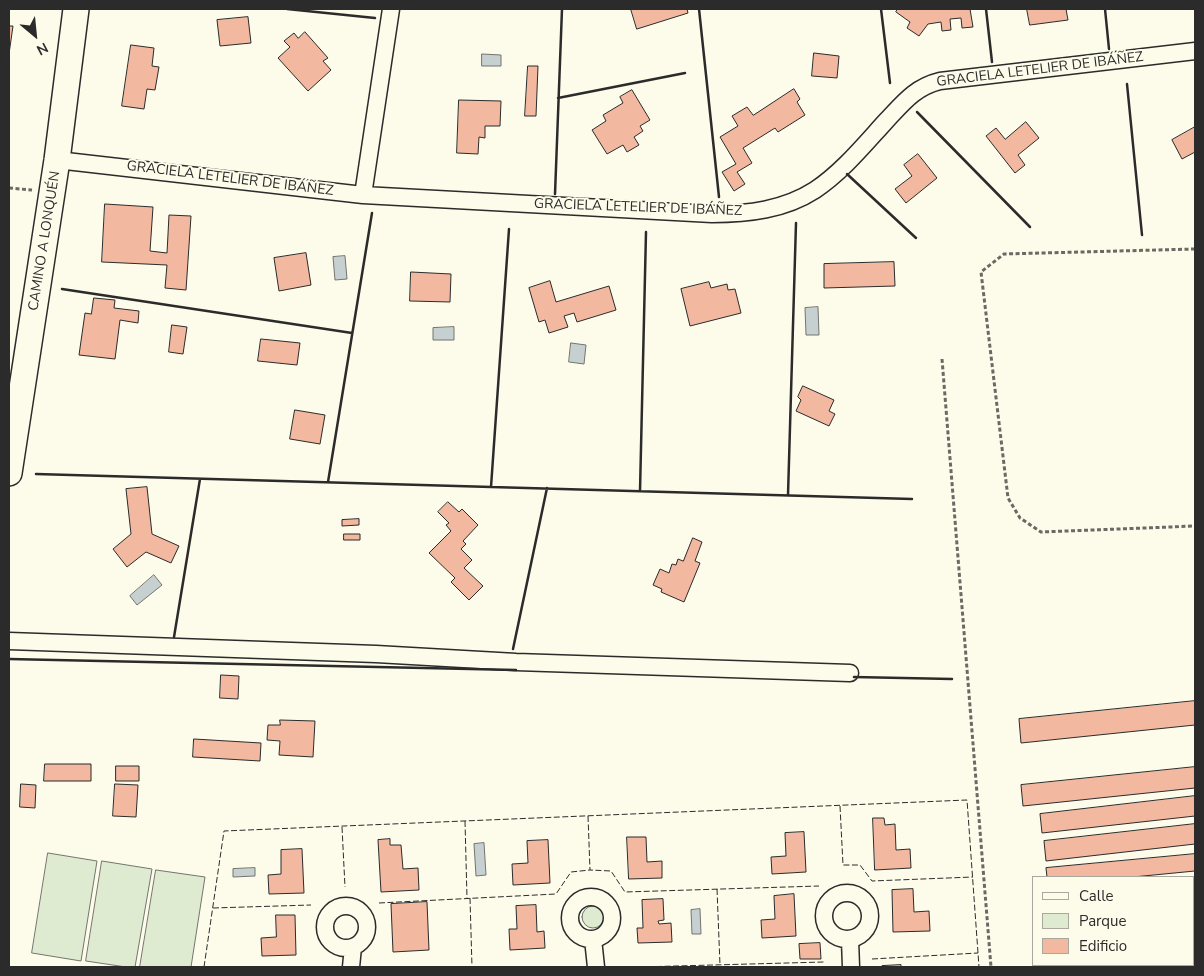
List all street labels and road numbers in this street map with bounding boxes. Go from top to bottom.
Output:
street label: GRACIELA LETELIER DE IBÁÑEZ [936,49,1144,91]
street label: GRACIELA LETELIER DE IBÁÑEZ [126,158,334,200]
street label: CAMINO A LONQUÉN [26,170,64,312]
street label: GRACIELA LETELIER DE IBÁÑEZ [534,196,742,220]

